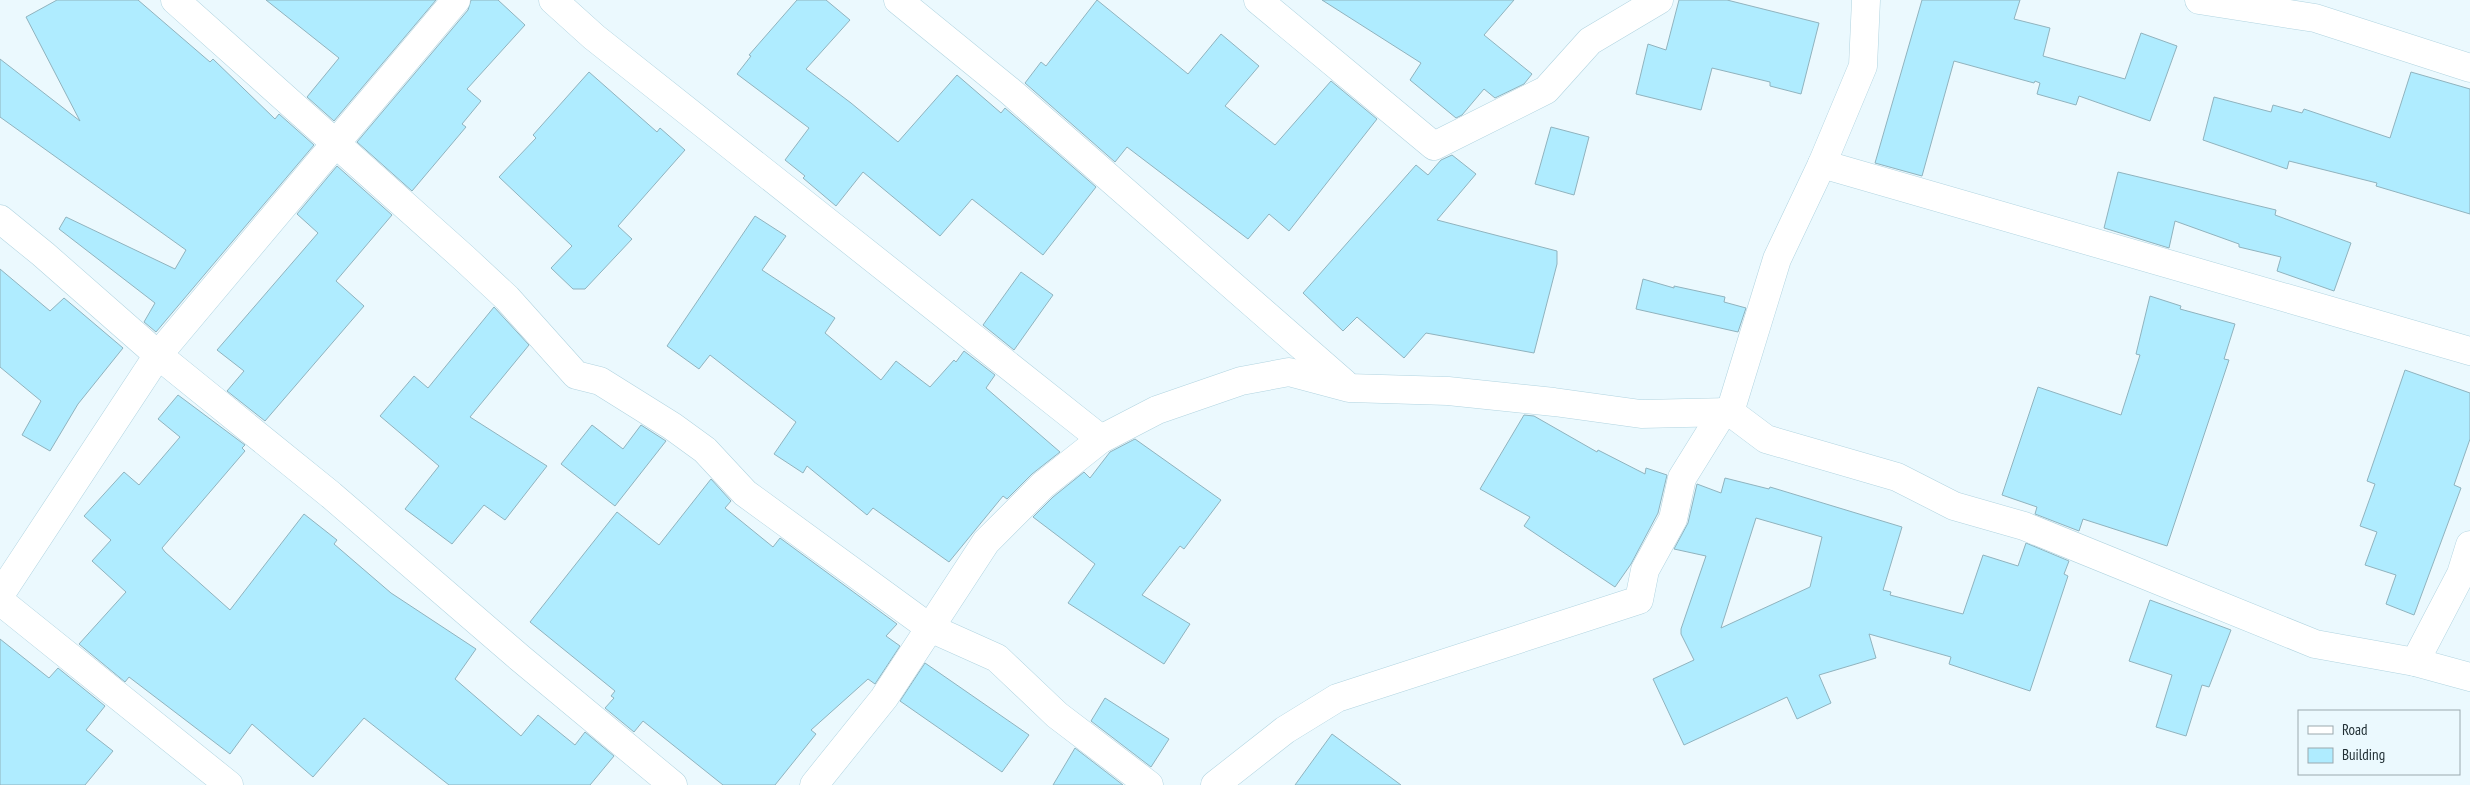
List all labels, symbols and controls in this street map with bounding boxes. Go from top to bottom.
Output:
legend [2298,710,2460,775]
text: Road [2342,720,2368,739]
text: Building [2342,745,2385,764]

